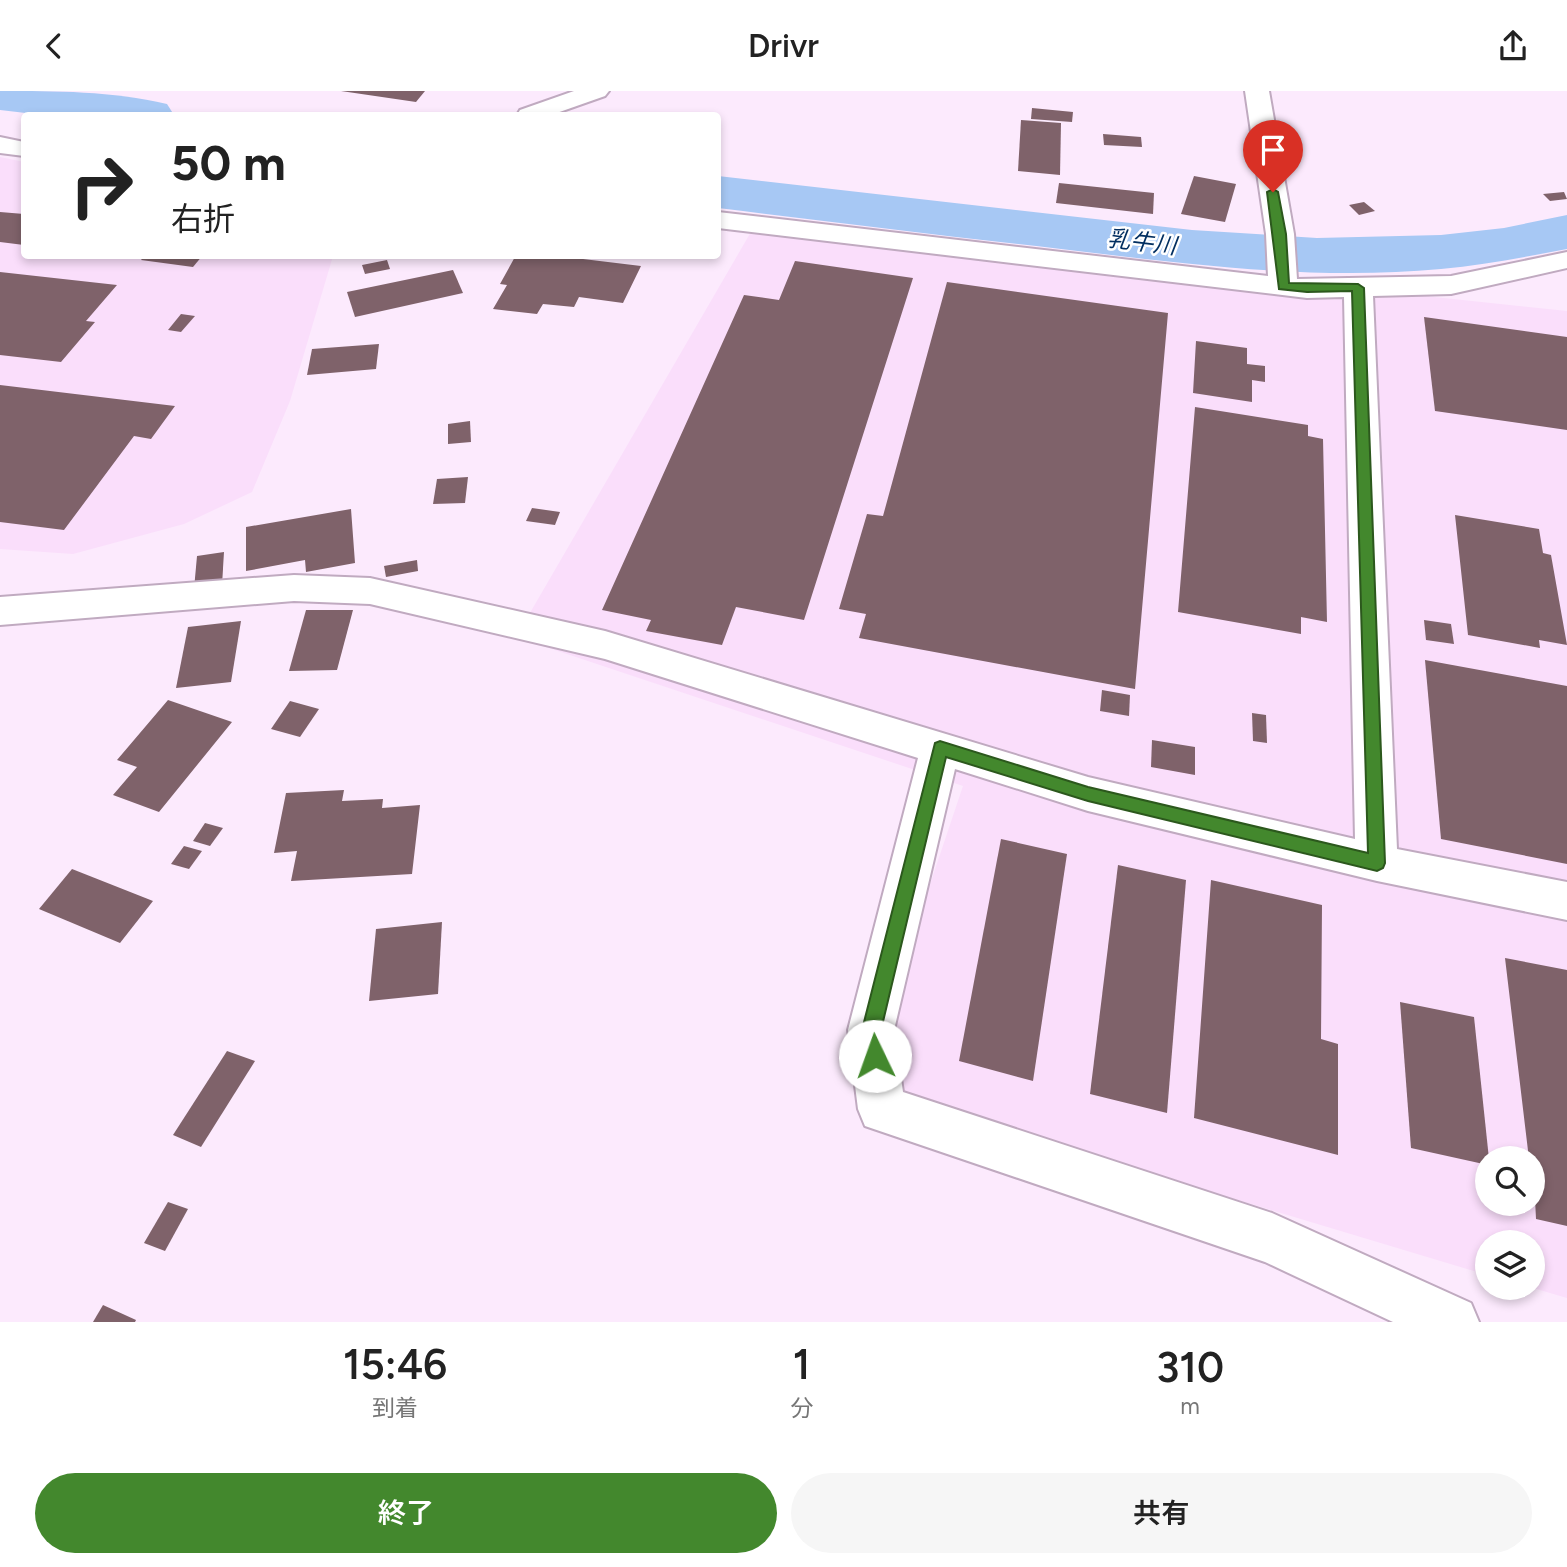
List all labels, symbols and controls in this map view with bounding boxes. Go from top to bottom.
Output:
icon: back [35,27,73,65]
text: Drivr [748,27,819,65]
icon: share [1494,27,1532,65]
pin [1243,120,1303,192]
icon: arrive [1254,131,1292,169]
text: 50 m [171,133,286,192]
icon: right [56,140,147,231]
text: 右折 [171,200,235,238]
water label: 乳牛川 [1106,224,1181,260]
position arrow [838,1019,912,1093]
map controls [1475,1146,1545,1300]
button: search [1475,1146,1545,1216]
button: layers [1475,1230,1545,1300]
text: 15:46 [343,1339,447,1390]
text: 1 [793,1339,810,1390]
text: 310 [1156,1342,1224,1393]
text: m [1180,1392,1200,1420]
text: 到着 [372,1394,418,1422]
text: 分 [790,1394,813,1422]
button: 終了 [35,1473,777,1553]
button: 共有 [791,1473,1532,1553]

